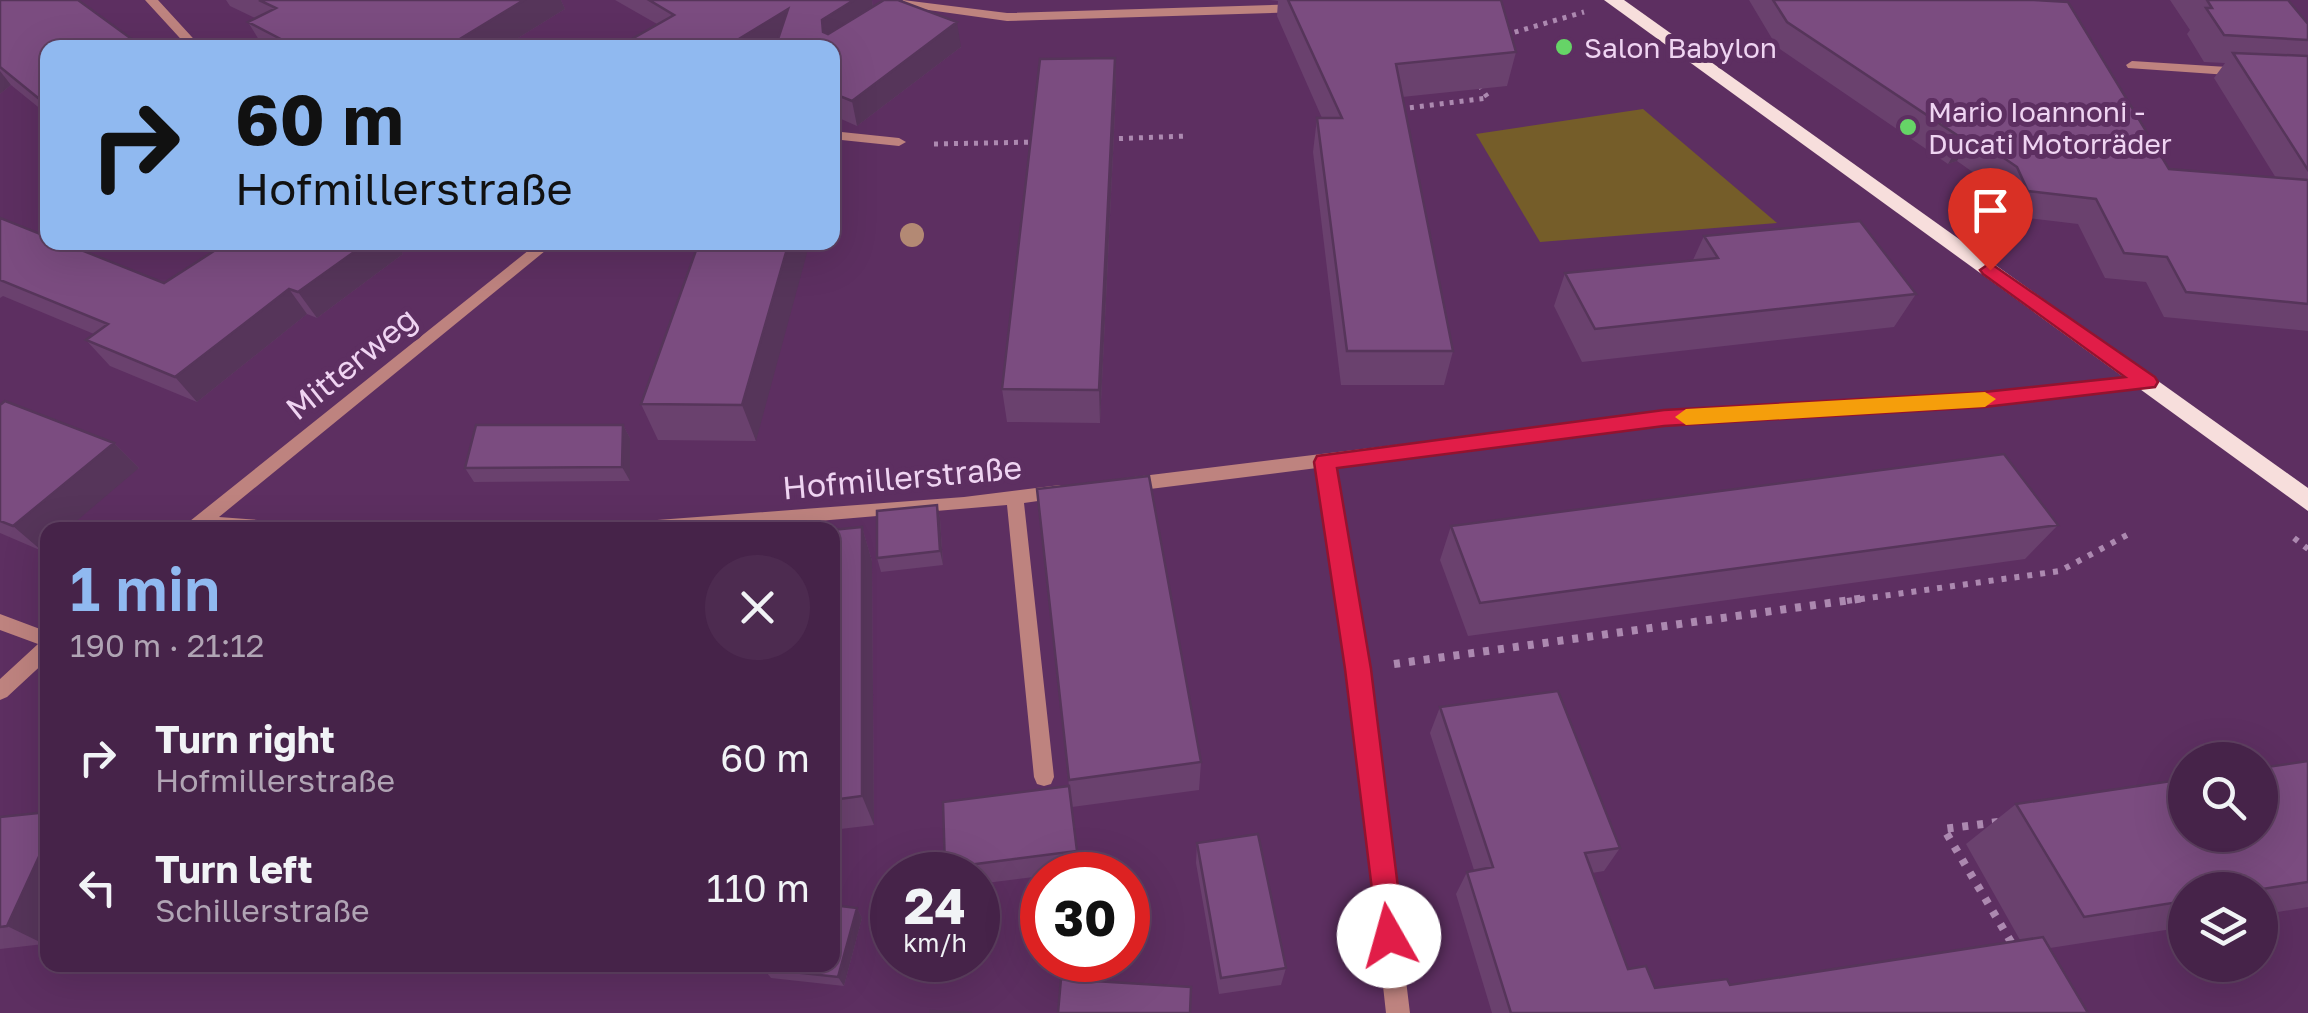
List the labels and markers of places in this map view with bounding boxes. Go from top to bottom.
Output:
place label: Salon Babylon [1584,31,1777,64]
marker: Salon Babylon [1553,36,1575,58]
place label: Mario Ioannoni - Ducati Motorräder [1928,95,2172,160]
marker: Mario Ioannoni - Ducati Motorräder [1897,116,1919,138]
pin [1948,168,2033,271]

